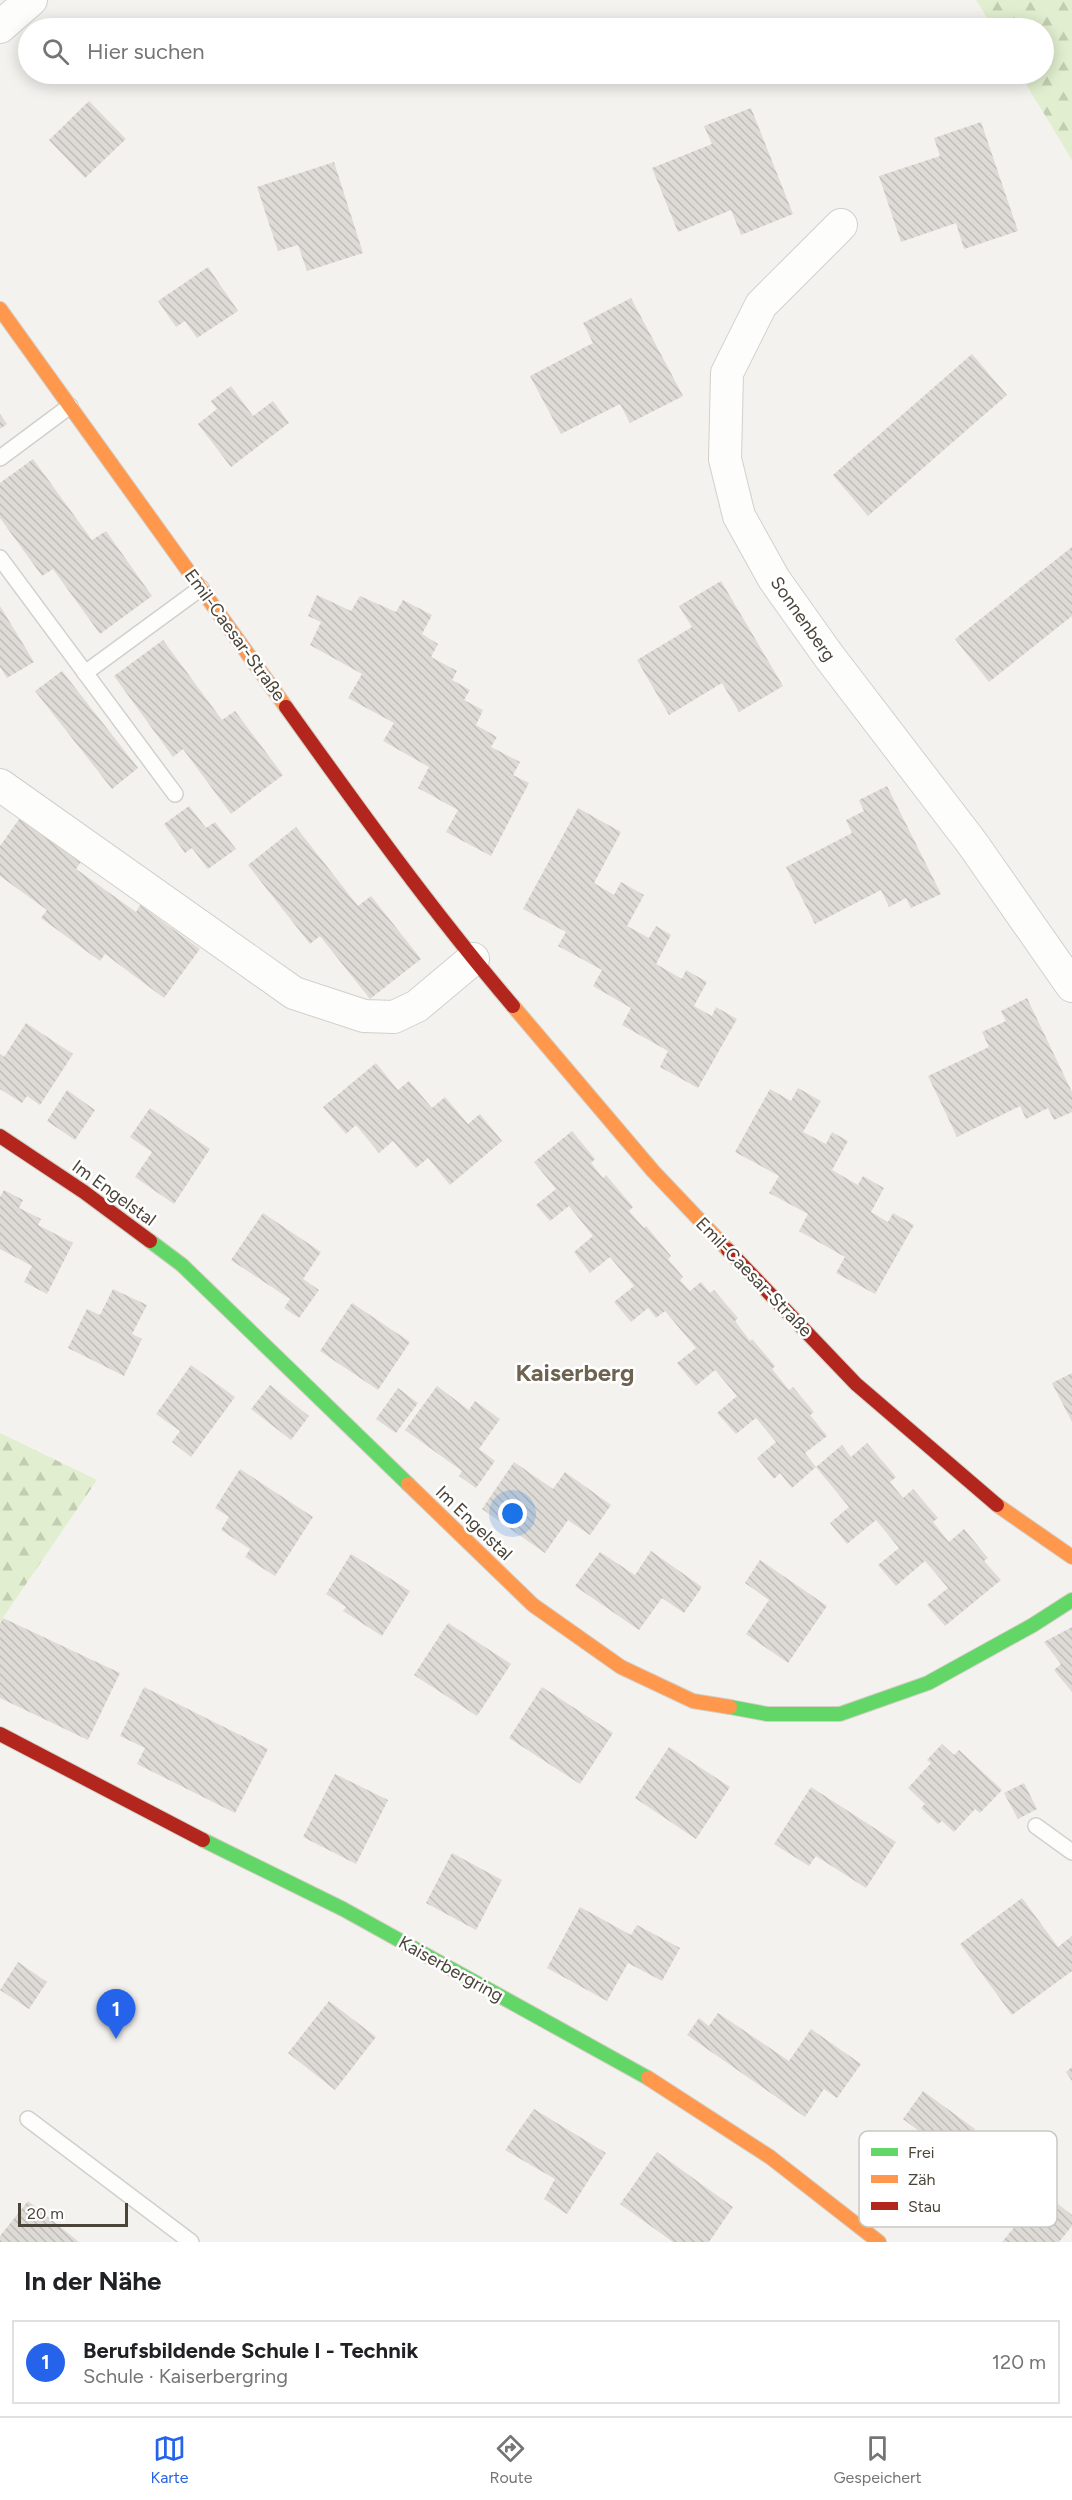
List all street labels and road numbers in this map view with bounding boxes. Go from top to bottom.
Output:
street label: Emil-Caesar-Straße [180,565,290,705]
street label: Sonnenberg [766,572,840,666]
street label: Im Engelstal [68,1155,160,1231]
street label: Emil-Caesar-Straße [691,1213,817,1342]
street label: Im Engelstal [431,1481,517,1565]
street label: Kaiserbergring [395,1931,507,2007]

